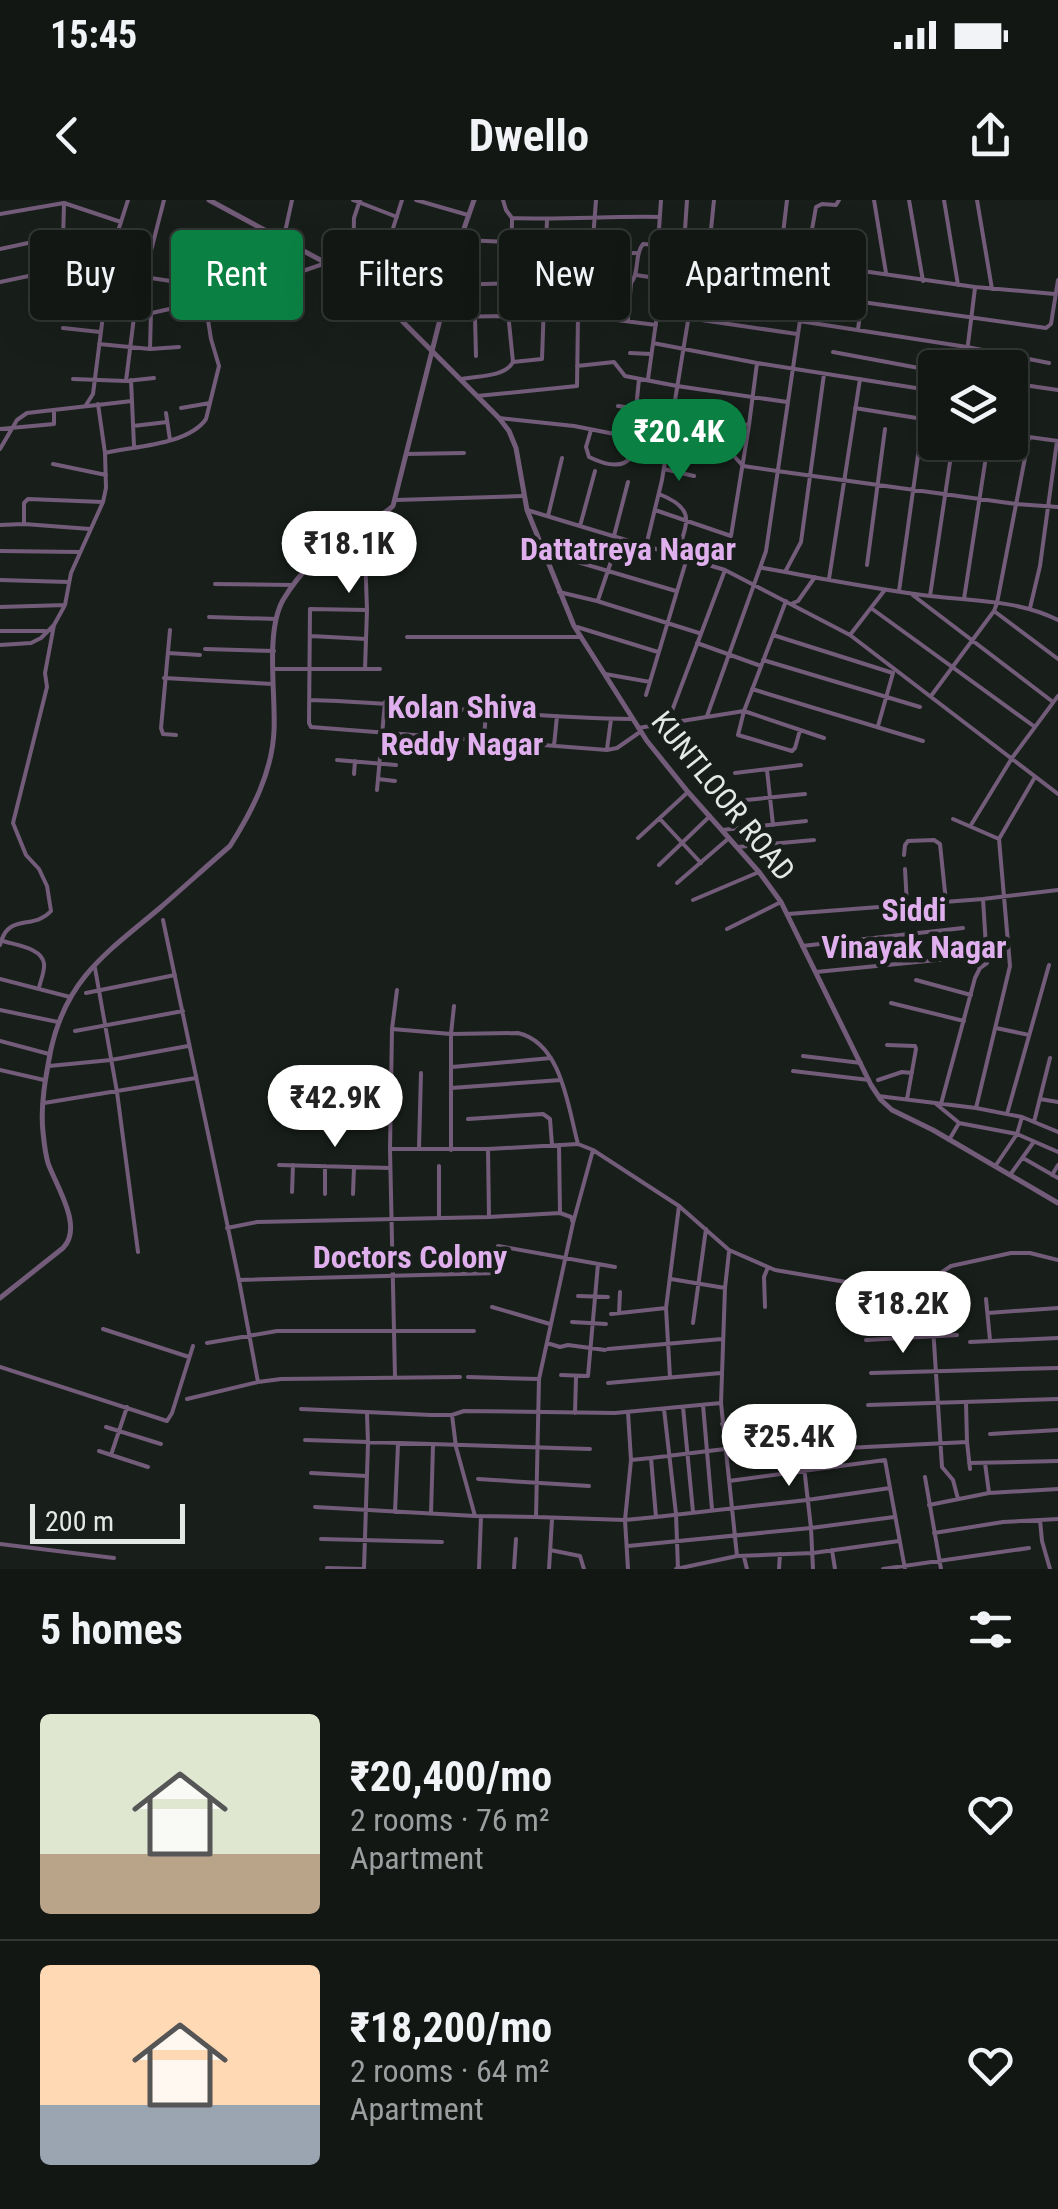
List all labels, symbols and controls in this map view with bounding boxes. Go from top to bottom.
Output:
text: 15:45 [50,13,137,57]
icon: back [40,108,95,163]
icon: share [963,108,1018,163]
text: Dwello [469,109,589,162]
chip: Buy [30,230,151,320]
chip: Rent [171,230,303,320]
chip: Filters [323,230,479,320]
chip: New [499,230,630,320]
chip: Apartment [650,230,866,320]
map controls [918,350,1028,460]
button: layers [918,350,1028,460]
pin: ₹20.4K [598,399,760,484]
text: ₹20.4K [634,412,724,450]
pin: ₹18.1K [268,511,430,596]
text: ₹18.1K [304,524,394,562]
district label: Dattatreya Nagar [520,530,736,568]
district label: Kolan Shiva Reddy Nagar [381,688,543,763]
street label: KUNTLOOR ROAD [645,704,802,887]
district label: Siddi Vinayak Nagar [821,891,1007,966]
pin: ₹42.9K [254,1065,416,1150]
text: ₹42.9K [290,1078,380,1116]
district label: Doctors Colony [313,1238,507,1276]
pin: ₹18.2K [822,1271,984,1356]
text: ₹18.2K [858,1284,948,1322]
pin: ₹25.4K [708,1404,870,1489]
text: ₹25.4K [744,1417,834,1455]
scale bar [30,1499,185,1544]
text: 200 m [45,1505,114,1538]
icon: filters [963,1602,1018,1657]
text: 5 homes [40,1605,183,1654]
text: ₹20,400/mo [350,1752,552,1801]
icon: home [120,1754,240,1874]
icon: heart [963,1787,1018,1842]
text: 2 rooms · 76 m² [350,1801,549,1839]
text: Apartment [350,1839,484,1877]
text: ₹18,200/mo [350,2003,552,2052]
icon: home [120,2005,240,2125]
icon: heart [963,2038,1018,2093]
text: 2 rooms · 64 m² [350,2052,549,2090]
text: Apartment [350,2090,484,2128]

